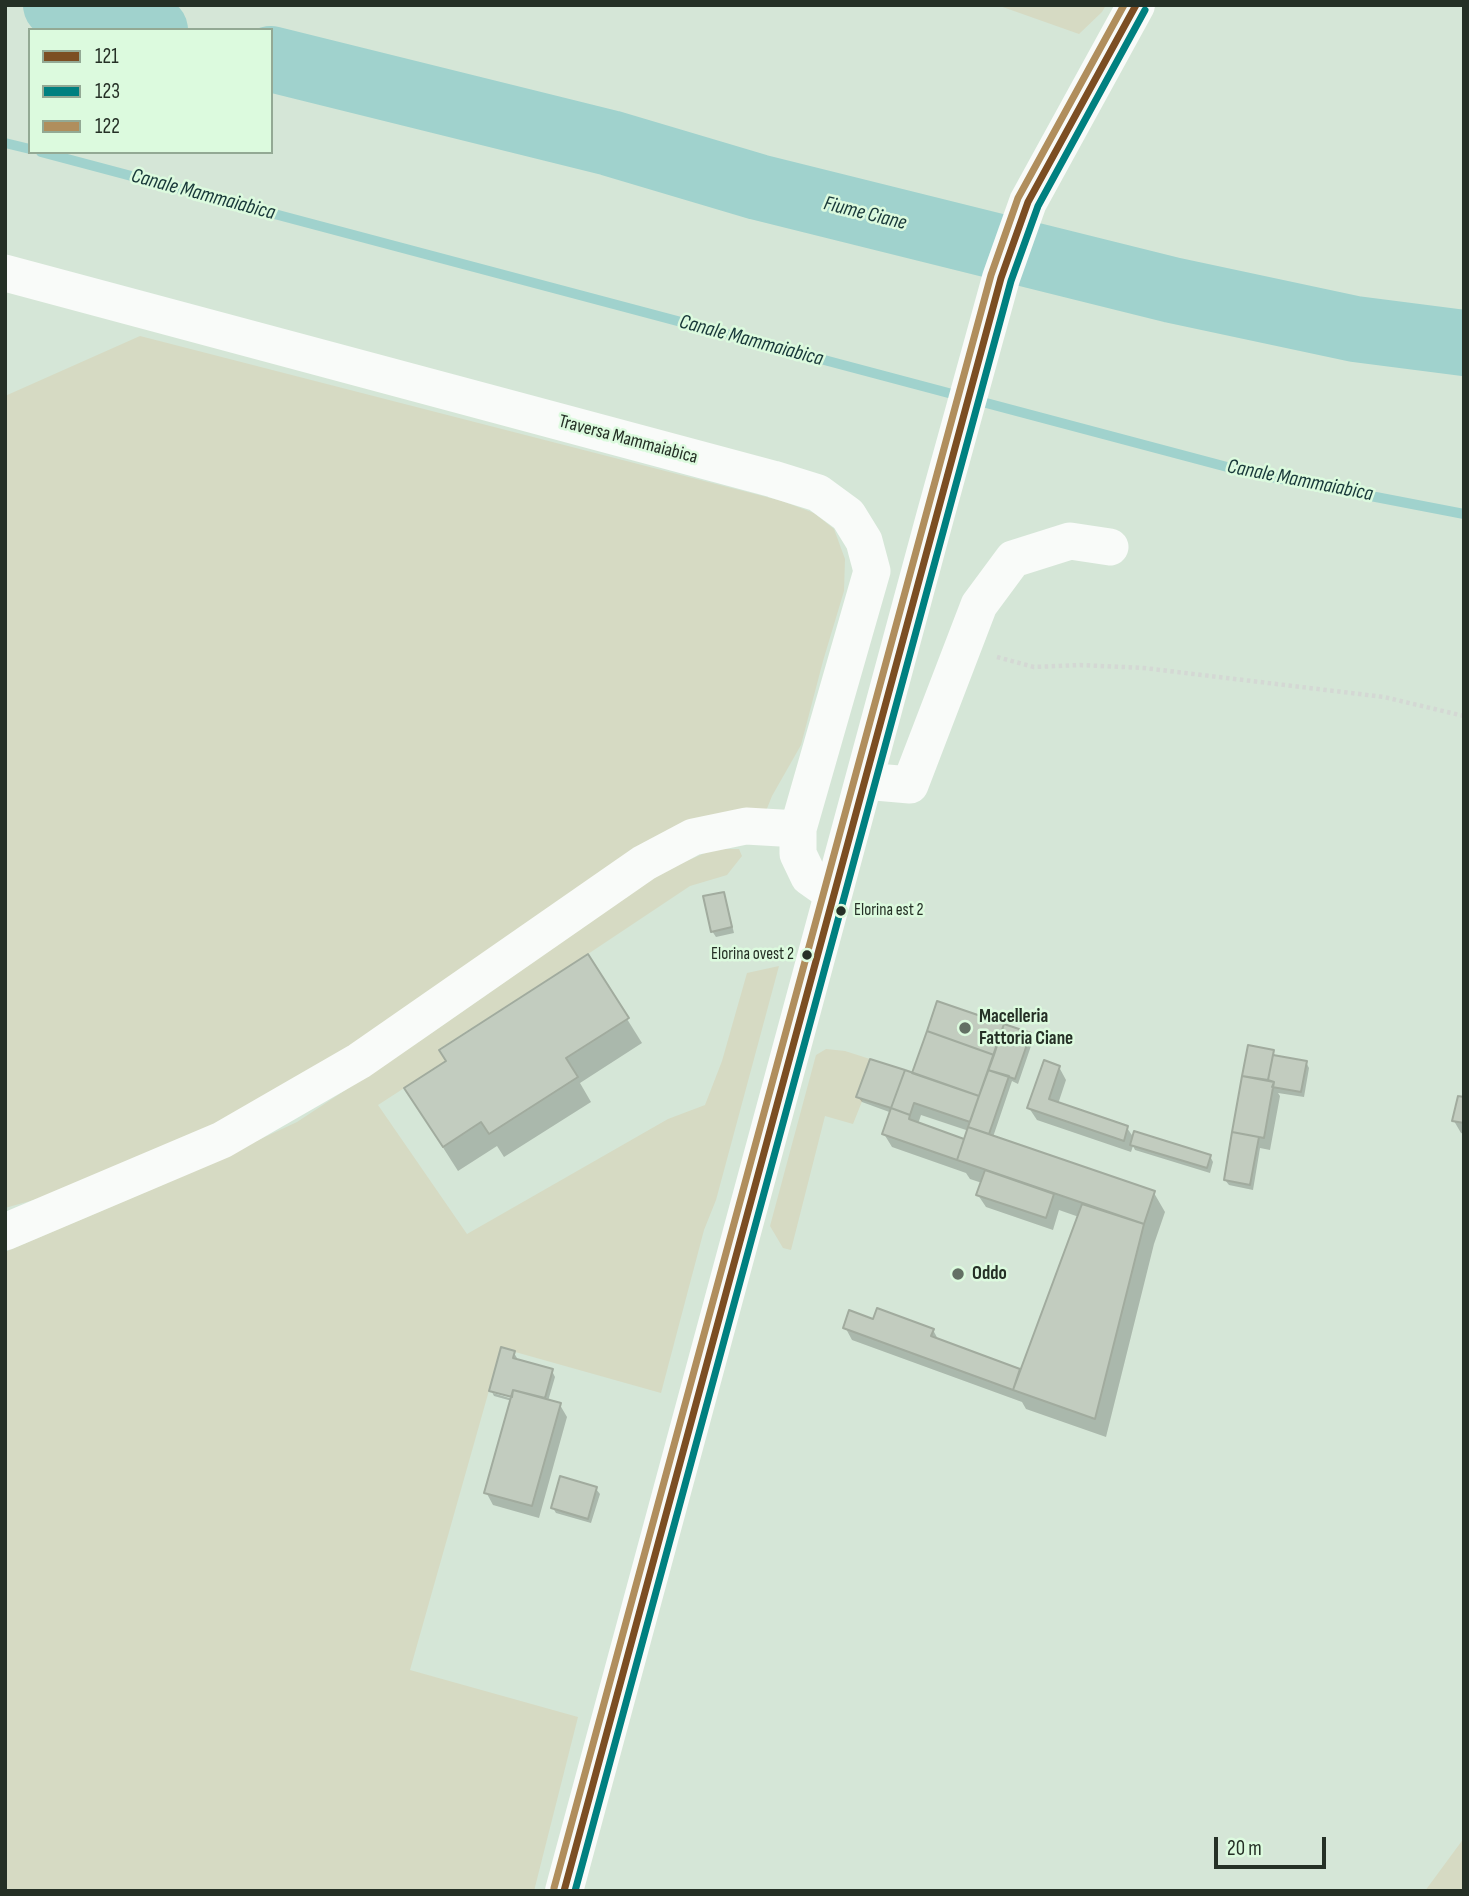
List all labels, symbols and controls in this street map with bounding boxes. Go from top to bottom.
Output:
legend [28,28,273,154]
text: 121 [95,44,119,69]
text: 123 [95,79,120,104]
text: 122 [95,114,120,139]
water label: Canale Mammaiabica [128,164,278,226]
water label: Fiume Ciane [821,192,909,236]
water label: Canale Mammaiabica [676,310,826,372]
street label: Traversa Mammaiabica [556,410,700,470]
water label: Canale Mammaiabica [1225,455,1375,507]
place label: Elorina est 2 [854,901,924,921]
marker: Elorina est 2 [834,904,848,918]
place label: Elorina ovest 2 [711,945,794,965]
marker: Elorina ovest 2 [800,948,814,962]
place label: Macelleria Fattoria Ciane [979,1006,1073,1050]
marker: Macelleria Fattoria Ciane [957,1020,973,1036]
place label: Oddo [972,1263,1007,1285]
marker: Oddo [950,1266,966,1282]
scale bar [1217,1822,1329,1866]
text: 20 m [1227,1836,1262,1861]

